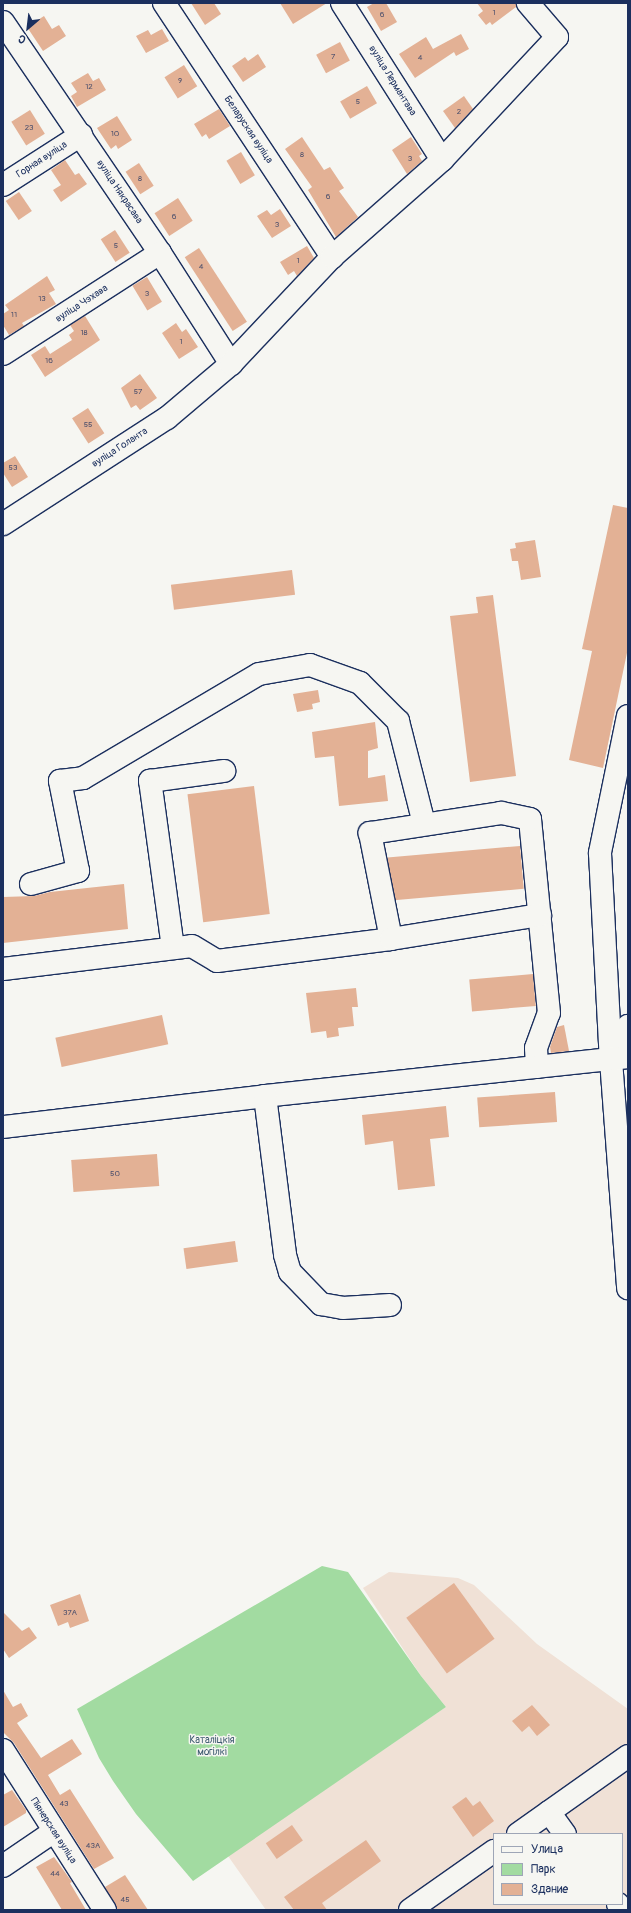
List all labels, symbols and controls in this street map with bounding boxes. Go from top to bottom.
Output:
north arrow [8,8,48,48]
house number: 1 [492,8,496,18]
house number: 6 [380,10,384,20]
text: С [16,32,28,46]
street label: вуліца Лермантава [366,44,418,118]
house number: 7 [331,52,335,62]
house number: 4 [418,53,422,63]
house number: 9 [178,76,182,86]
house number: 12 [85,82,93,92]
street label: Беларуская вуліца [221,94,275,166]
house number: 5 [356,97,360,107]
house number: 2 [457,107,461,117]
house number: 23 [25,123,33,133]
house number: 10 [111,129,119,139]
street label: Горная вуліца [14,139,70,181]
house number: 8 [300,150,304,160]
house number: 3 [408,154,412,164]
street label: вуліца Някрасава [93,158,145,226]
house number: 8 [138,174,142,184]
house number: 6 [326,192,330,202]
house number: 6 [172,212,176,222]
house number: 3 [275,220,279,230]
house number: 5 [114,241,118,251]
house number: 1 [296,256,300,266]
house number: 4 [199,262,203,272]
street label: вуліца Чэхава [54,283,110,325]
house number: 3 [145,289,149,299]
house number: 13 [38,294,46,304]
house number: 11 [11,310,17,320]
house number: 18 [80,328,88,338]
house number: 1 [179,337,183,347]
house number: 16 [45,356,53,366]
house number: 57 [134,387,142,397]
house number: 55 [84,420,92,430]
street label: вуліца Голанта [90,426,150,470]
house number: 53 [9,463,17,473]
house number: 50 [110,1169,120,1179]
house number: 37А [63,1608,77,1618]
park label: Каталіцкія могілкі [189,1734,235,1758]
street label: Піянерская вуліца [27,1796,79,1866]
house number: 43 [59,1799,69,1809]
legend [493,1833,623,1905]
house number: 43А [86,1841,100,1851]
text: Улица [531,1842,563,1857]
text: Парк [531,1862,556,1877]
house number: 44 [50,1869,60,1879]
text: Здание [531,1882,568,1897]
house number: 45 [121,1895,129,1905]

